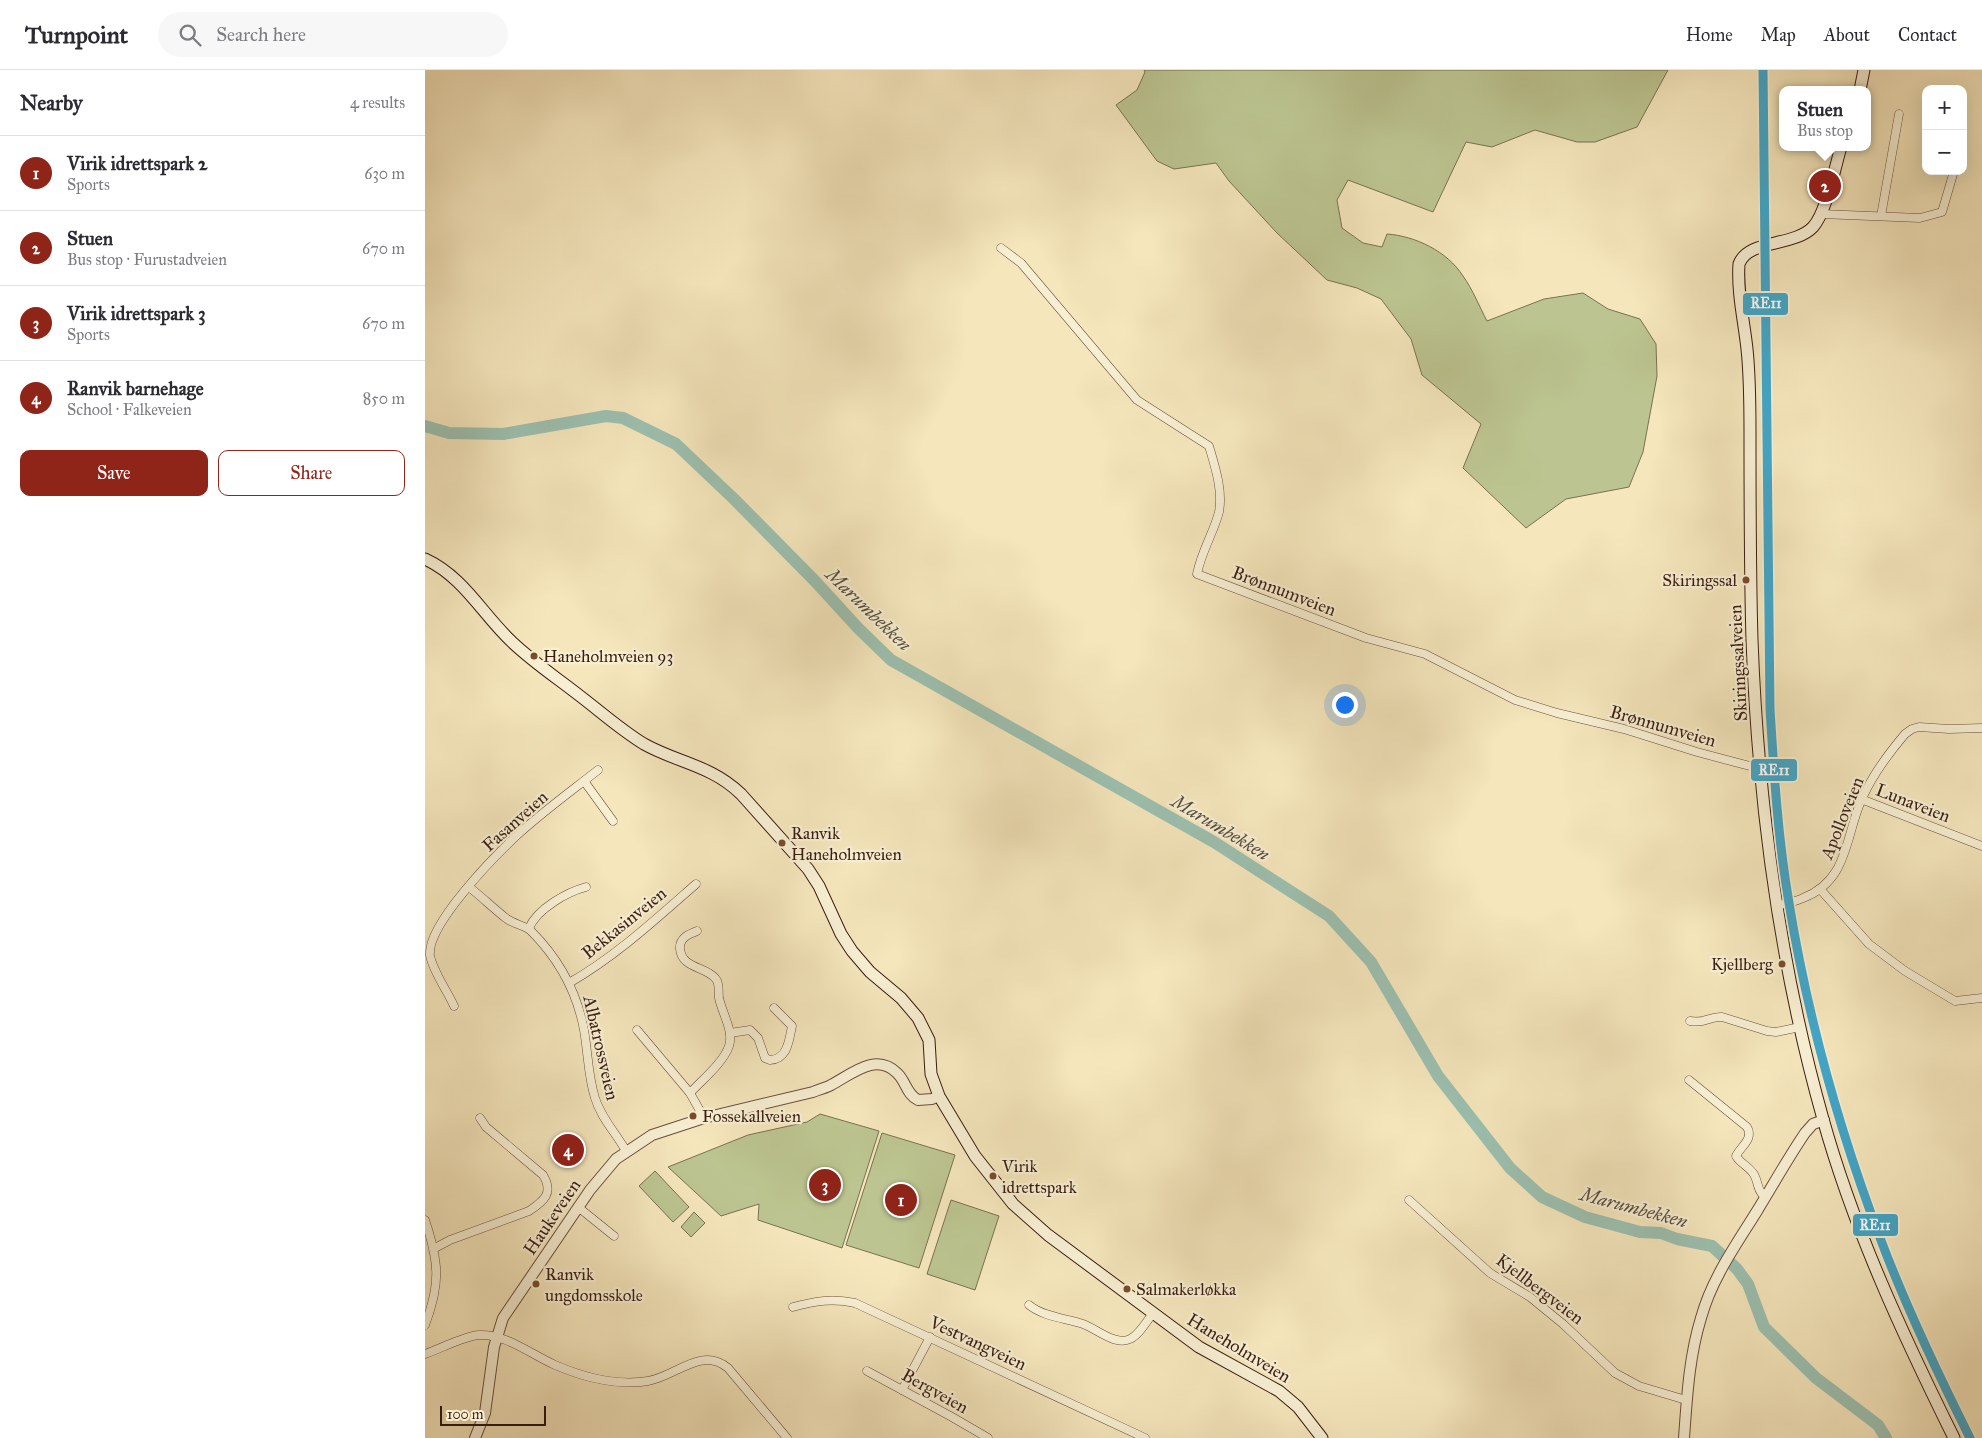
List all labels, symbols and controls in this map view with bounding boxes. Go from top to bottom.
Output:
search box [158,12,508,57]
text: Turnpoint [25,20,128,50]
icon: search [176,21,204,49]
text: Search here [216,23,306,46]
text: Home [1686,24,1733,46]
text: Map [1761,24,1796,46]
text: About [1824,24,1870,46]
text: Contact [1898,24,1957,46]
map controls [1922,85,1967,175]
button: + [1922,85,1967,130]
popup [1779,86,1871,151]
text: Nearby [20,90,83,116]
text: 4 results [350,93,405,112]
text: Stuen [1797,98,1843,121]
text: Bus stop [1797,121,1853,140]
button: − [1922,130,1967,175]
text: Virik idrettspark 2 [67,152,207,175]
text: 1 [33,164,39,183]
text: 630 m [364,164,405,183]
pin: 2 [1809,167,1841,205]
text: Sports [67,175,110,194]
text: Stuen [67,227,113,250]
text: 2 [32,239,40,258]
text: 670 m [362,239,405,258]
text: Bus stop · Furustadveien [67,250,227,269]
line badge: RE11 [1742,292,1789,316]
text: RE11 [1751,295,1782,312]
text: Virik idrettspark 3 [67,302,206,325]
text: 3 [33,314,39,333]
text: 670 m [362,314,405,333]
text: Sports [67,325,110,344]
text: Ranvik barnehage [67,377,204,400]
text: 4 [32,389,40,408]
text: 850 m [363,389,405,408]
text: School · Falkeveien [67,400,192,419]
button: Save [20,450,208,496]
button: Share [218,450,405,496]
street label: Brønnumveien [1229,561,1339,621]
water label: Marumbekken [820,562,916,656]
place label: Skiringssal [1662,570,1737,591]
marker: Skiringssal [1741,575,1751,585]
street label: Skiringssalveien [1724,604,1753,722]
place label: Haneholmveien 93 [543,646,673,667]
marker: Haneholmveien 93 [529,651,539,661]
your location [1332,692,1358,718]
street label: Brønnumveien [1607,700,1719,752]
line badge: RE11 [1750,758,1798,782]
text: RE11 [1759,762,1790,779]
street label: Apolloveien [1815,773,1869,863]
street label: Lunaveien [1873,779,1954,827]
street label: Fasanveien [478,786,552,856]
water label: Marumbekken [1166,788,1274,866]
place label: Ranvik Haneholmveien [791,823,902,865]
marker: Ranvik Haneholmveien [777,838,787,848]
street label: Bekkasinveien [577,882,671,964]
place label: Kjellberg [1711,954,1773,975]
marker: Kjellberg [1777,959,1787,969]
street label: Albatrossveien [578,993,624,1103]
place label: Fossekallveien [702,1106,801,1127]
marker: Fossekallveien [688,1111,698,1121]
pin: 4 [552,1131,584,1169]
place label: Virik idrettspark [1001,1156,1077,1198]
pin: 3 [809,1166,841,1204]
marker: Virik idrettspark [988,1171,998,1181]
street label: Haukeveien [519,1175,585,1259]
pin: 1 [885,1181,917,1219]
water label: Marumbekken [1576,1182,1690,1233]
line badge: RE11 [1852,1213,1899,1237]
text: RE11 [1860,1217,1891,1234]
street label: Kjellbergveien [1491,1249,1588,1330]
place label: Ranvik ungdomsskole [545,1264,643,1306]
marker: Ranvik ungdomsskole [531,1279,541,1289]
place label: Salmakerløkka [1136,1279,1237,1300]
marker: Salmakerløkka [1122,1284,1132,1294]
street label: Haneholmveien [1183,1308,1295,1388]
street label: Vestvangveien [925,1311,1030,1376]
street label: Bergveien [897,1364,972,1419]
scale bar [440,1403,546,1426]
text: 100 m [447,1406,484,1423]

